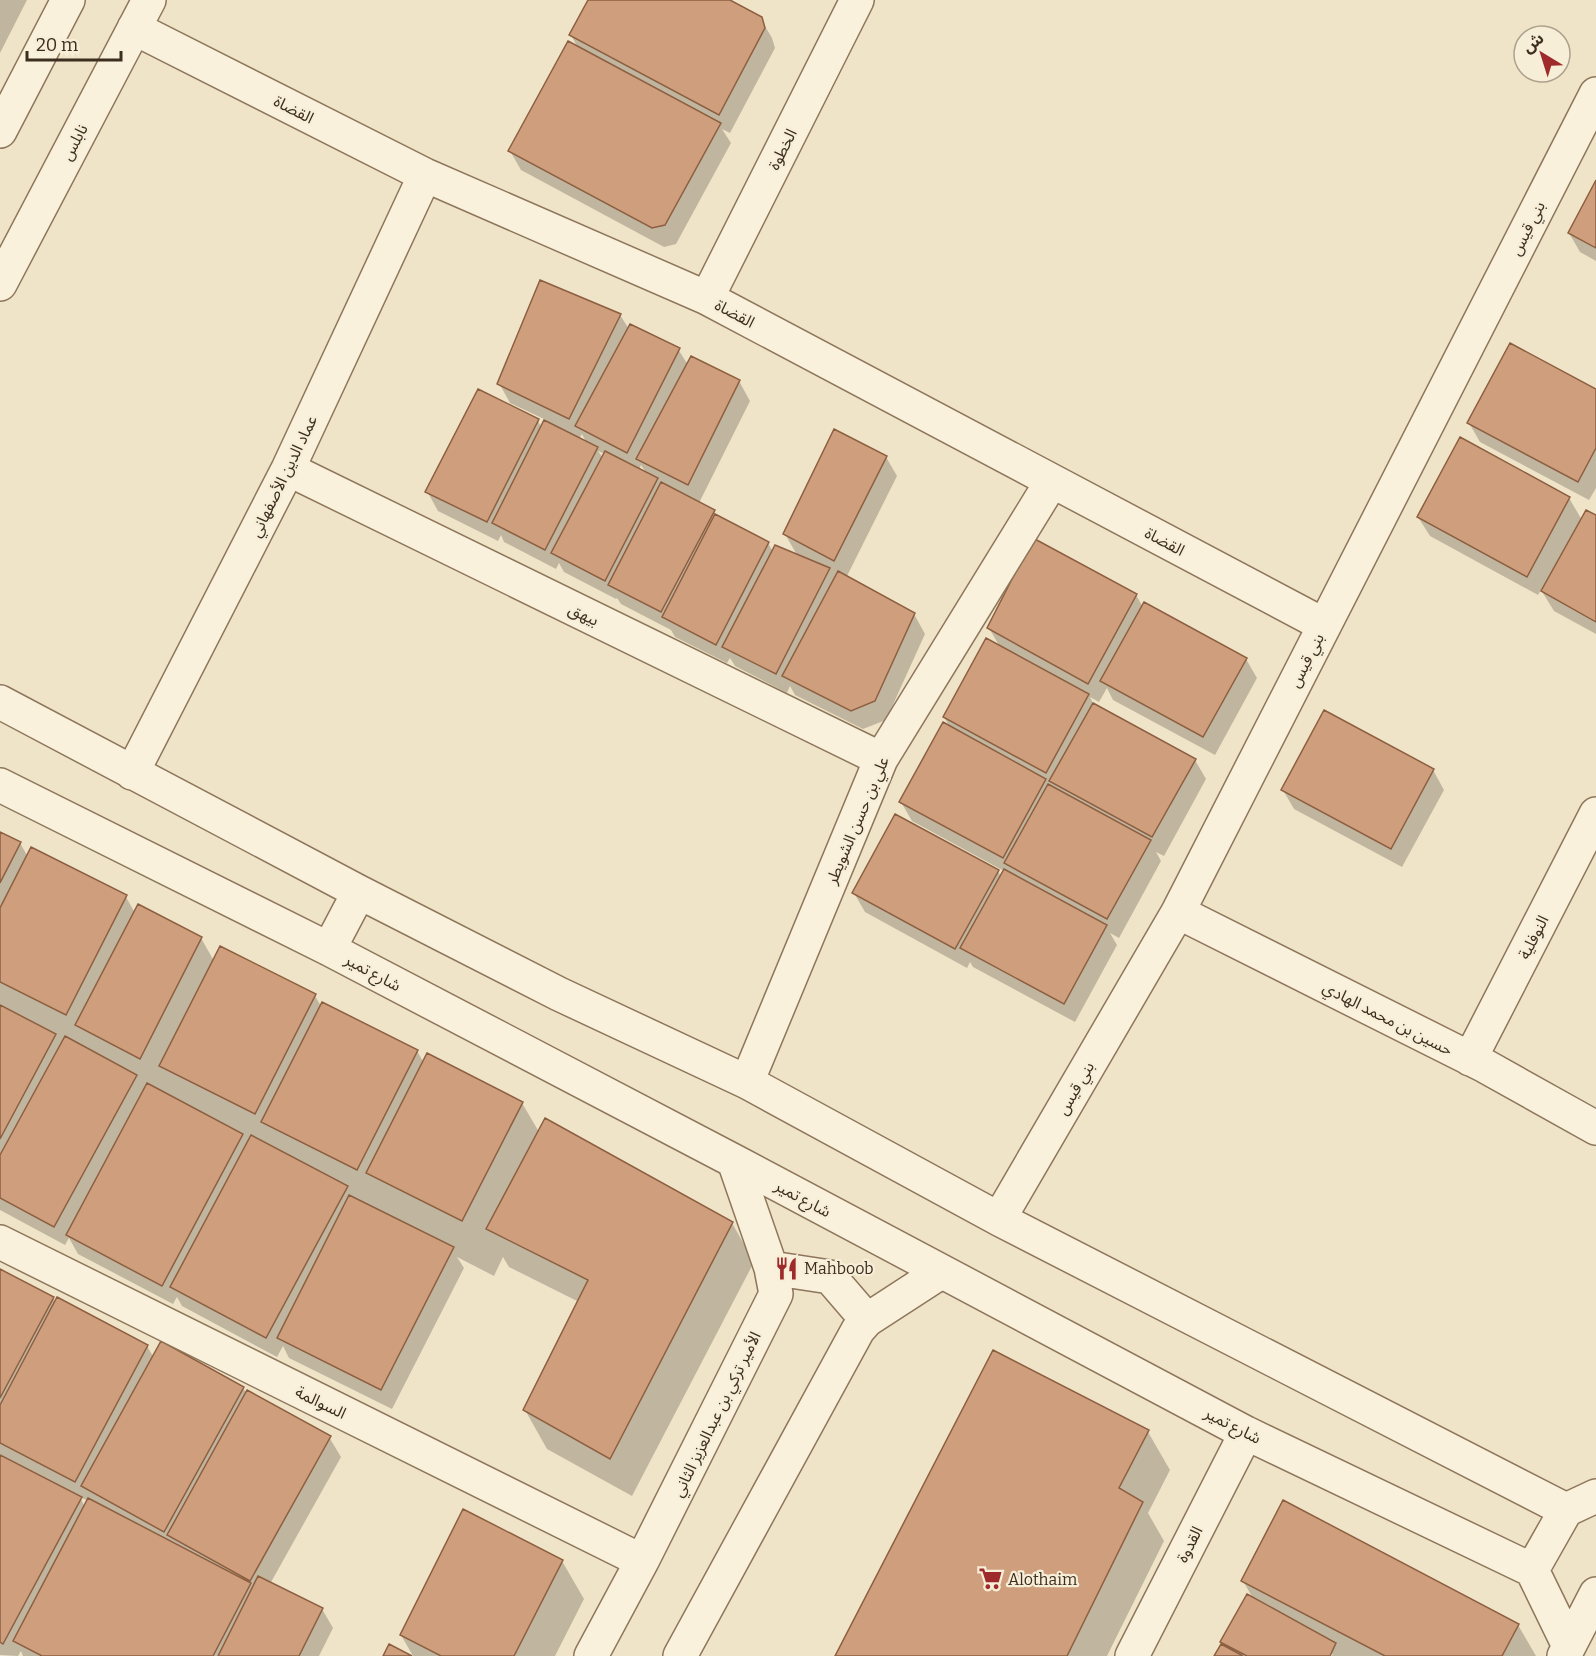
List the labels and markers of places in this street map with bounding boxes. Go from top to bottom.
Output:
restaurant icon: Mahboob [773,1255,799,1281]
place label: Mahboob [804,1259,874,1278]
supermarket icon: Alothaim [977,1566,1003,1592]
place label: Alothaim [1008,1570,1077,1589]

